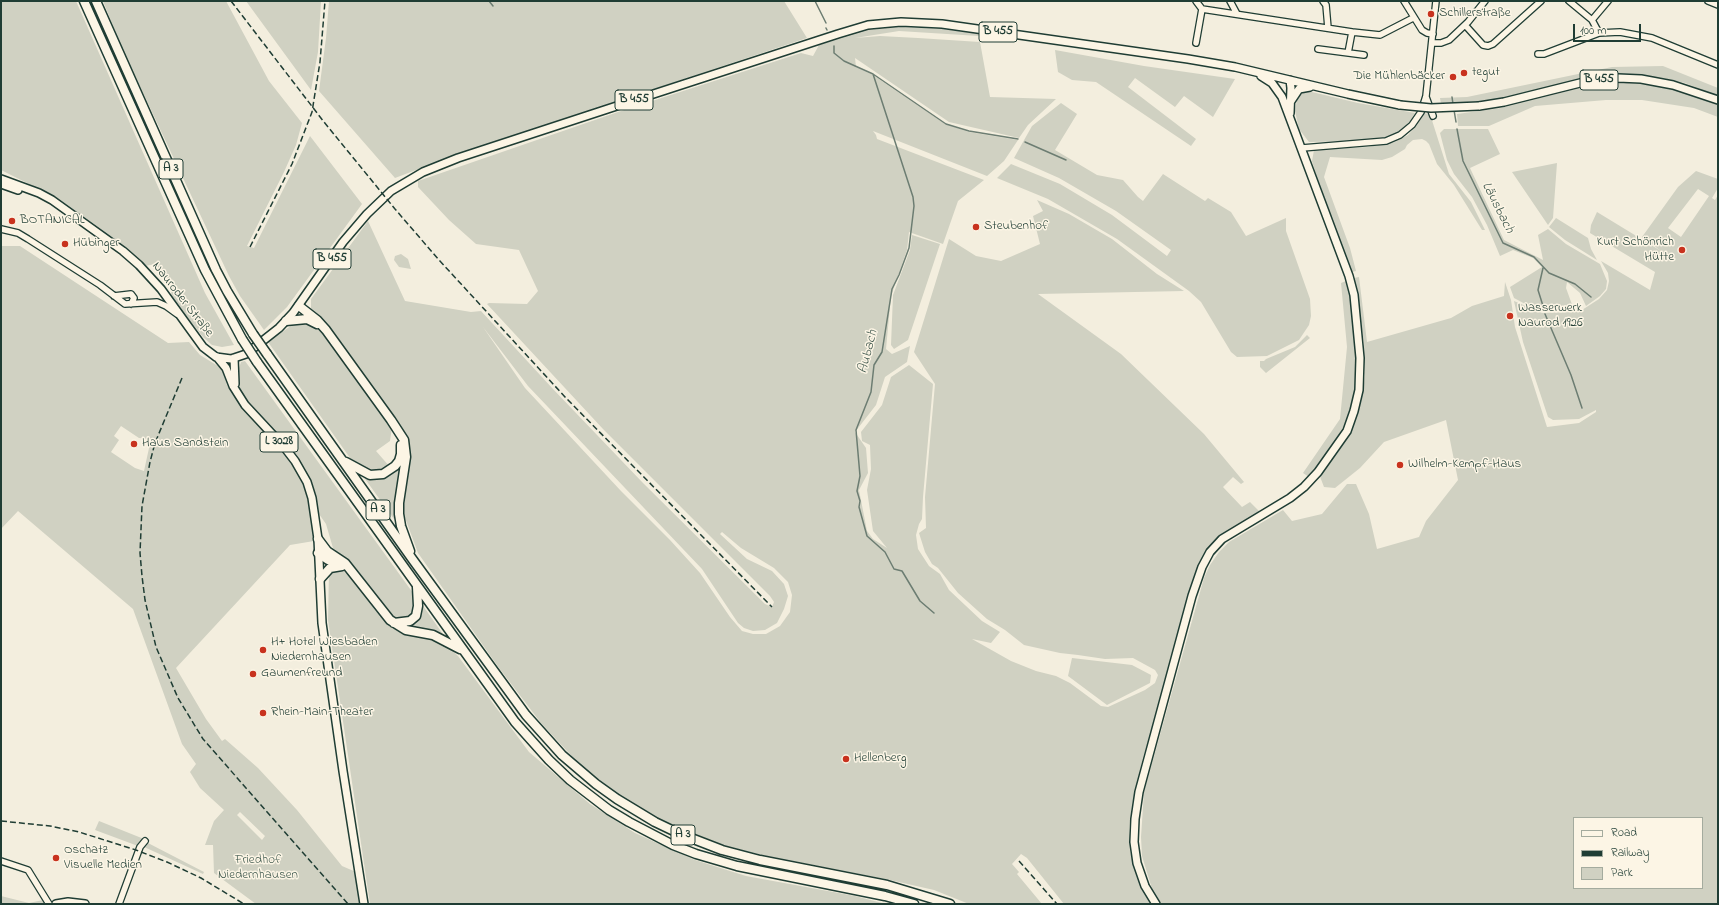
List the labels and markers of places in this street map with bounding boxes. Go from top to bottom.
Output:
place label: Schillerstraße [1439,6,1511,22]
marker: Schillerstraße [1426,9,1436,19]
place label: tegut [1472,65,1500,81]
marker: tegut [1459,68,1469,78]
place label: Die Mühlenbäcker [1353,69,1445,85]
marker: Die Mühlenbäcker [1448,72,1458,82]
place label: BOTANICAL [20,213,85,229]
marker: BOTANICAL [7,216,17,226]
place label: Steubenhof [984,219,1048,235]
marker: Steubenhof [971,222,981,232]
place label: Kurt Schönrich Hütte [1597,235,1674,266]
place label: Hübinger [73,236,119,252]
marker: Hübinger [60,239,70,249]
marker: Kurt Schönrich Hütte [1677,245,1687,255]
place label: Wasserwerk Naurod 1926 [1518,301,1583,332]
marker: Wasserwerk Naurod 1926 [1505,311,1515,321]
place label: Haus Sandstein [142,436,228,452]
marker: Haus Sandstein [129,439,139,449]
place label: Wilhelm-Kempf-Haus [1408,457,1521,473]
marker: Wilhelm-Kempf-Haus [1395,460,1405,470]
place label: H+ Hotel Wiesbaden Niedernhausen [271,635,378,666]
marker: H+ Hotel Wiesbaden Niedernhausen [258,645,268,655]
place label: Gaumenfreund [261,666,342,682]
marker: Gaumenfreund [248,669,258,679]
place label: Rhein-Main-Theater [271,705,373,721]
marker: Rhein-Main-Theater [258,708,268,718]
place label: Hellenberg [854,751,907,767]
marker: Hellenberg [841,754,851,764]
place label: Oschatz Visuelle Medien [64,843,142,874]
marker: Oschatz Visuelle Medien [51,853,61,863]

